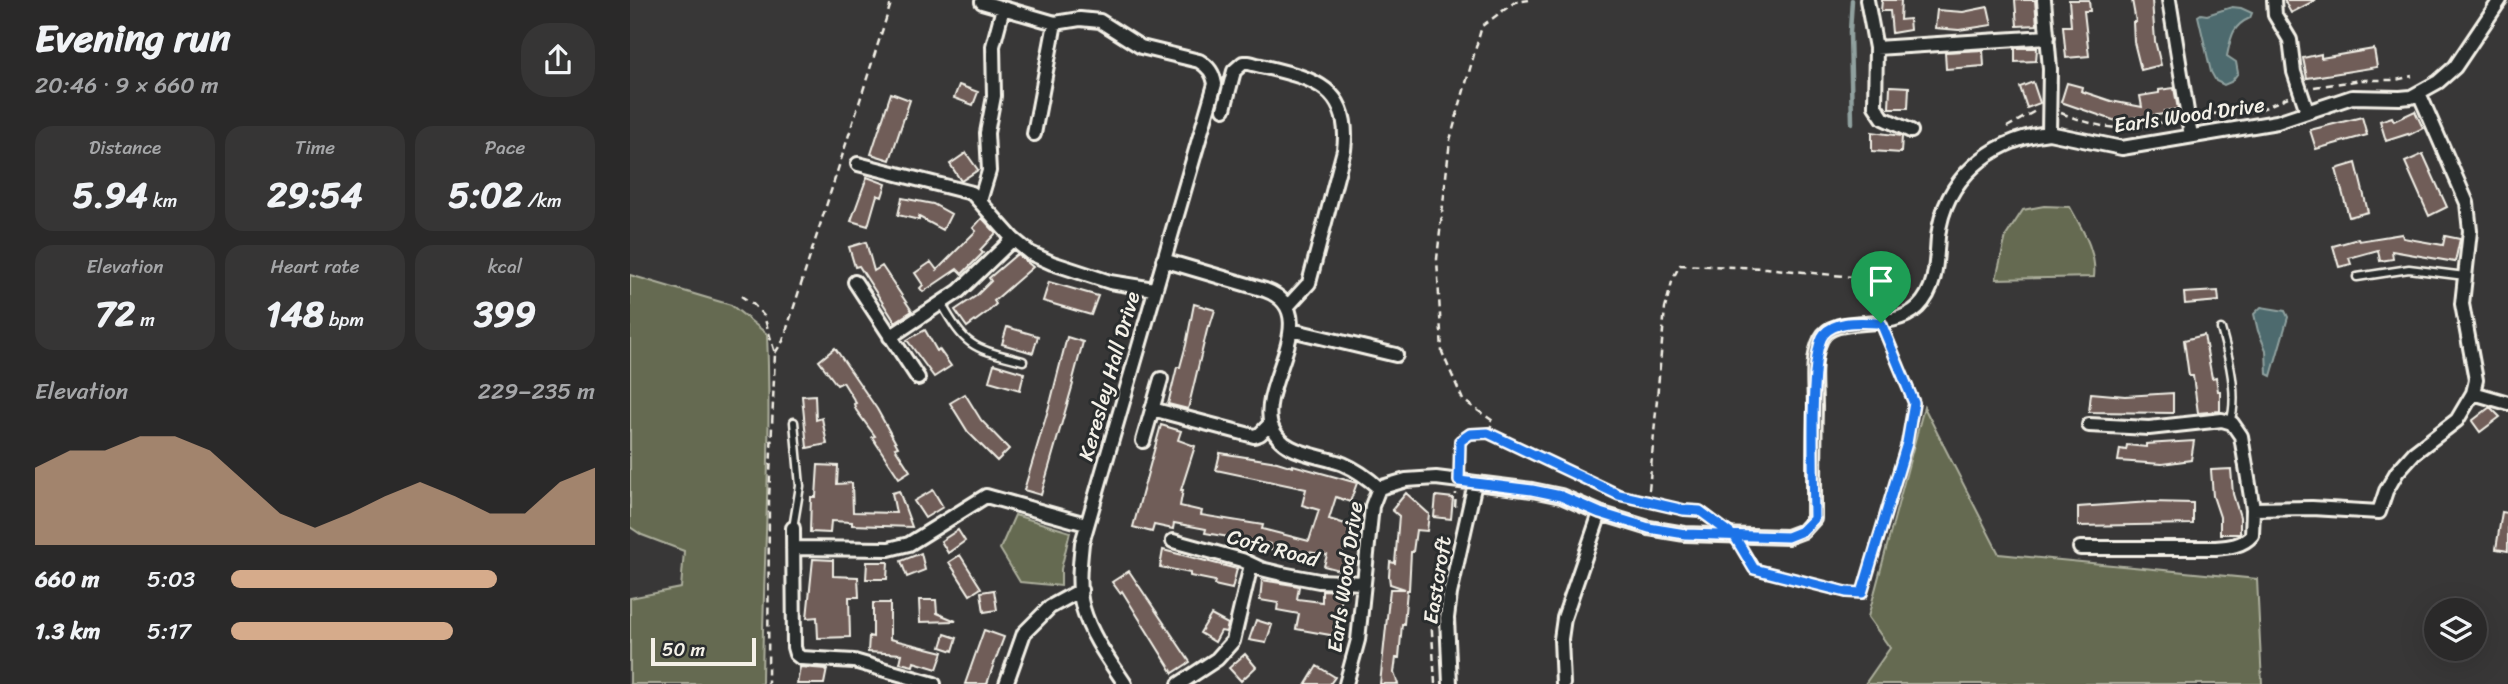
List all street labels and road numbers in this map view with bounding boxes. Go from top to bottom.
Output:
street label: Earls Wood Drive [2111,86,2267,144]
street label: Keresley Hall Drive [1067,287,1151,465]
street label: Earls Wood Drive [1316,499,1374,655]
street label: Cofa Road [1223,518,1325,579]
street label: Eastcroft [1411,533,1463,627]

